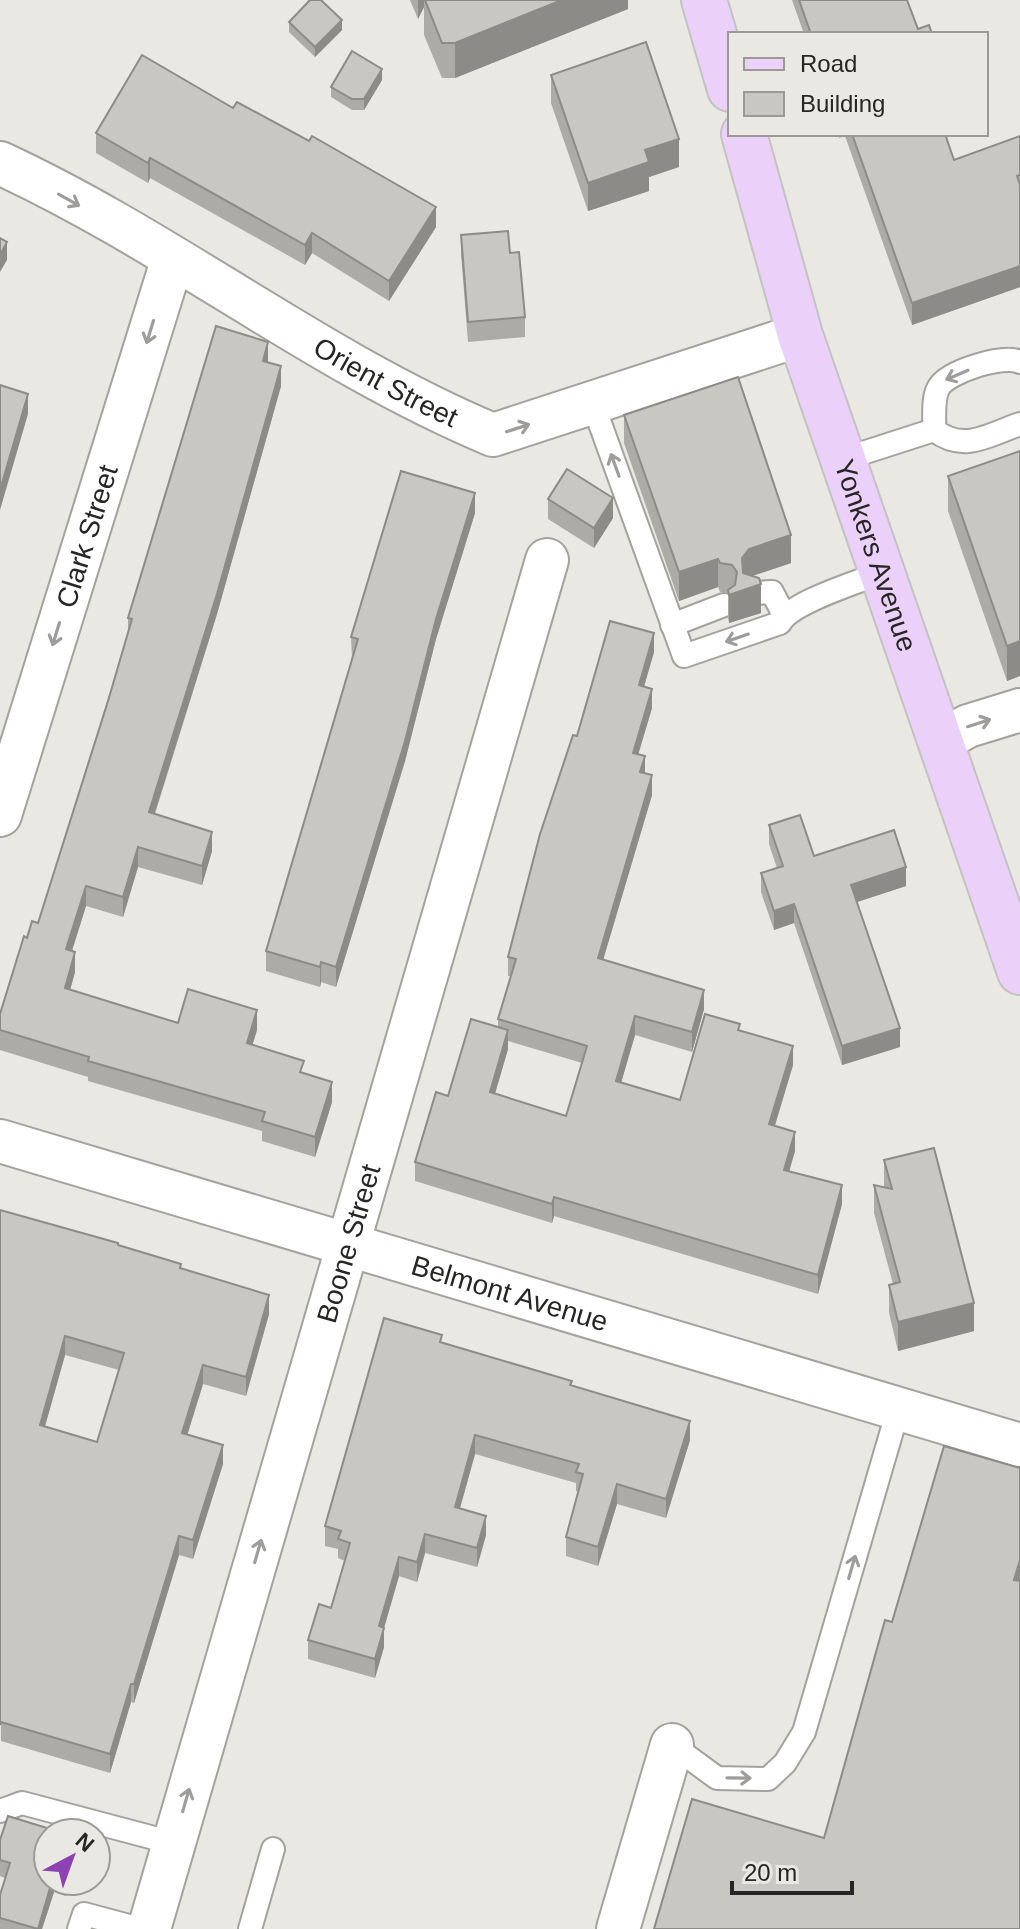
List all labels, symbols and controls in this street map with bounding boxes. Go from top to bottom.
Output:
legend [728,32,988,136]
text: Road [800,50,857,77]
text: Building [800,90,885,117]
one-way arrow [57,192,80,208]
one-way arrow [141,320,156,345]
street label: Orient Street [308,331,463,433]
one-way arrow [945,369,970,383]
one-way arrow [505,419,530,434]
one-way arrow [606,453,621,478]
street label: Yonkers Avenue [829,456,924,656]
street label: Clark Street [50,461,123,611]
one-way arrow [48,621,62,646]
one-way arrow [725,631,750,646]
one-way arrow [966,715,992,730]
street label: Boone Street [311,1160,386,1326]
street label: Belmont Avenue [408,1249,612,1337]
one-way arrow [251,1538,266,1564]
one-way arrow [845,1555,860,1581]
one-way arrow [725,1771,752,1786]
one-way arrow [179,1788,194,1814]
north arrow [32,1817,112,1897]
text: N [71,1828,99,1857]
scale bar [732,1845,852,1895]
text: 20 m [744,1859,797,1886]

